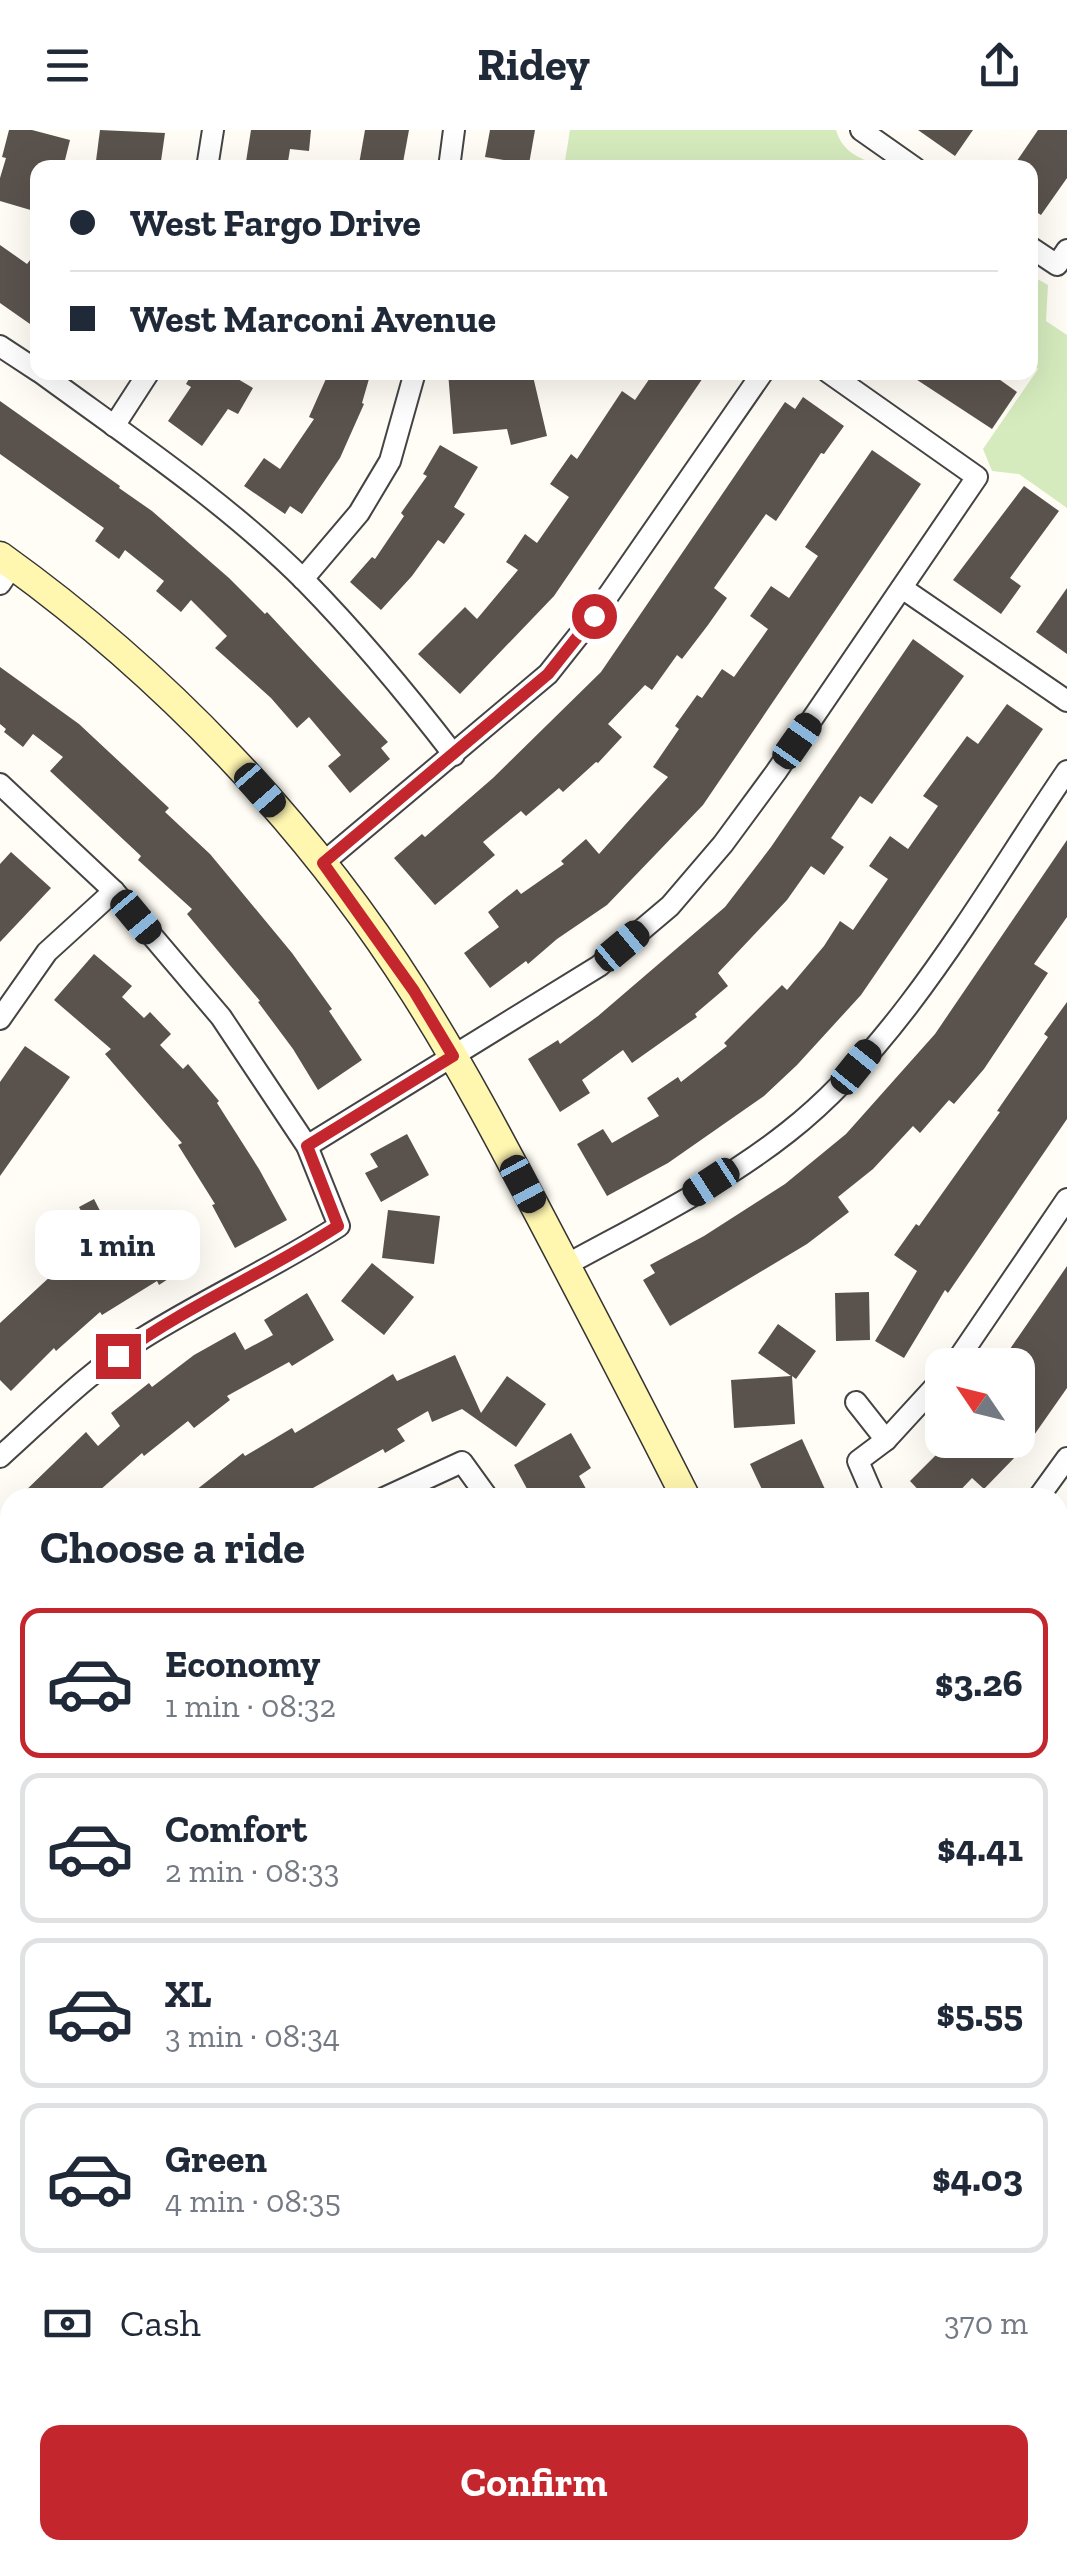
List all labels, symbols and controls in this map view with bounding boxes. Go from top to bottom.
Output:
icon: menu [40,38,95,93]
text: Ridey [477,38,590,92]
icon: share [972,38,1027,93]
text: West Fargo Drive [130,200,421,246]
text: West Marconi Avenue [130,296,496,342]
route start [572,594,617,639]
car [768,708,826,774]
car [229,758,291,822]
car [105,884,167,950]
car [589,915,655,977]
car [825,1034,887,1100]
car [496,1150,550,1218]
car [678,1153,744,1211]
callout: 1 min [36,1211,200,1281]
text: 1 min [80,1226,155,1264]
route end [96,1334,141,1379]
north arrow [925,1348,1035,1458]
map controls [925,1348,1035,1458]
text: Choose a ride [40,1521,305,1575]
icon: car [45,1638,135,1728]
text: Economy [165,1641,320,1687]
text: $3.26 [935,1660,1023,1706]
text: 1 min · 08:32 [165,1687,336,1725]
icon: car [45,1803,135,1893]
text: Comfort [165,1806,307,1852]
text: $4.41 [937,1825,1023,1871]
text: 2 min · 08:33 [165,1852,339,1890]
icon: car [45,1968,135,2058]
text: XL [165,1971,212,2017]
text: $5.55 [936,1990,1023,2036]
text: 3 min · 08:34 [165,2017,340,2055]
icon: car [45,2133,135,2223]
text: Green [165,2136,267,2182]
text: $4.03 [932,2155,1023,2201]
text: 4 min · 08:35 [165,2182,341,2220]
icon: cash [40,2296,95,2351]
text: Cash [120,2300,201,2346]
text: 370 m [944,2304,1028,2342]
button: Confirm [40,2425,1028,2540]

